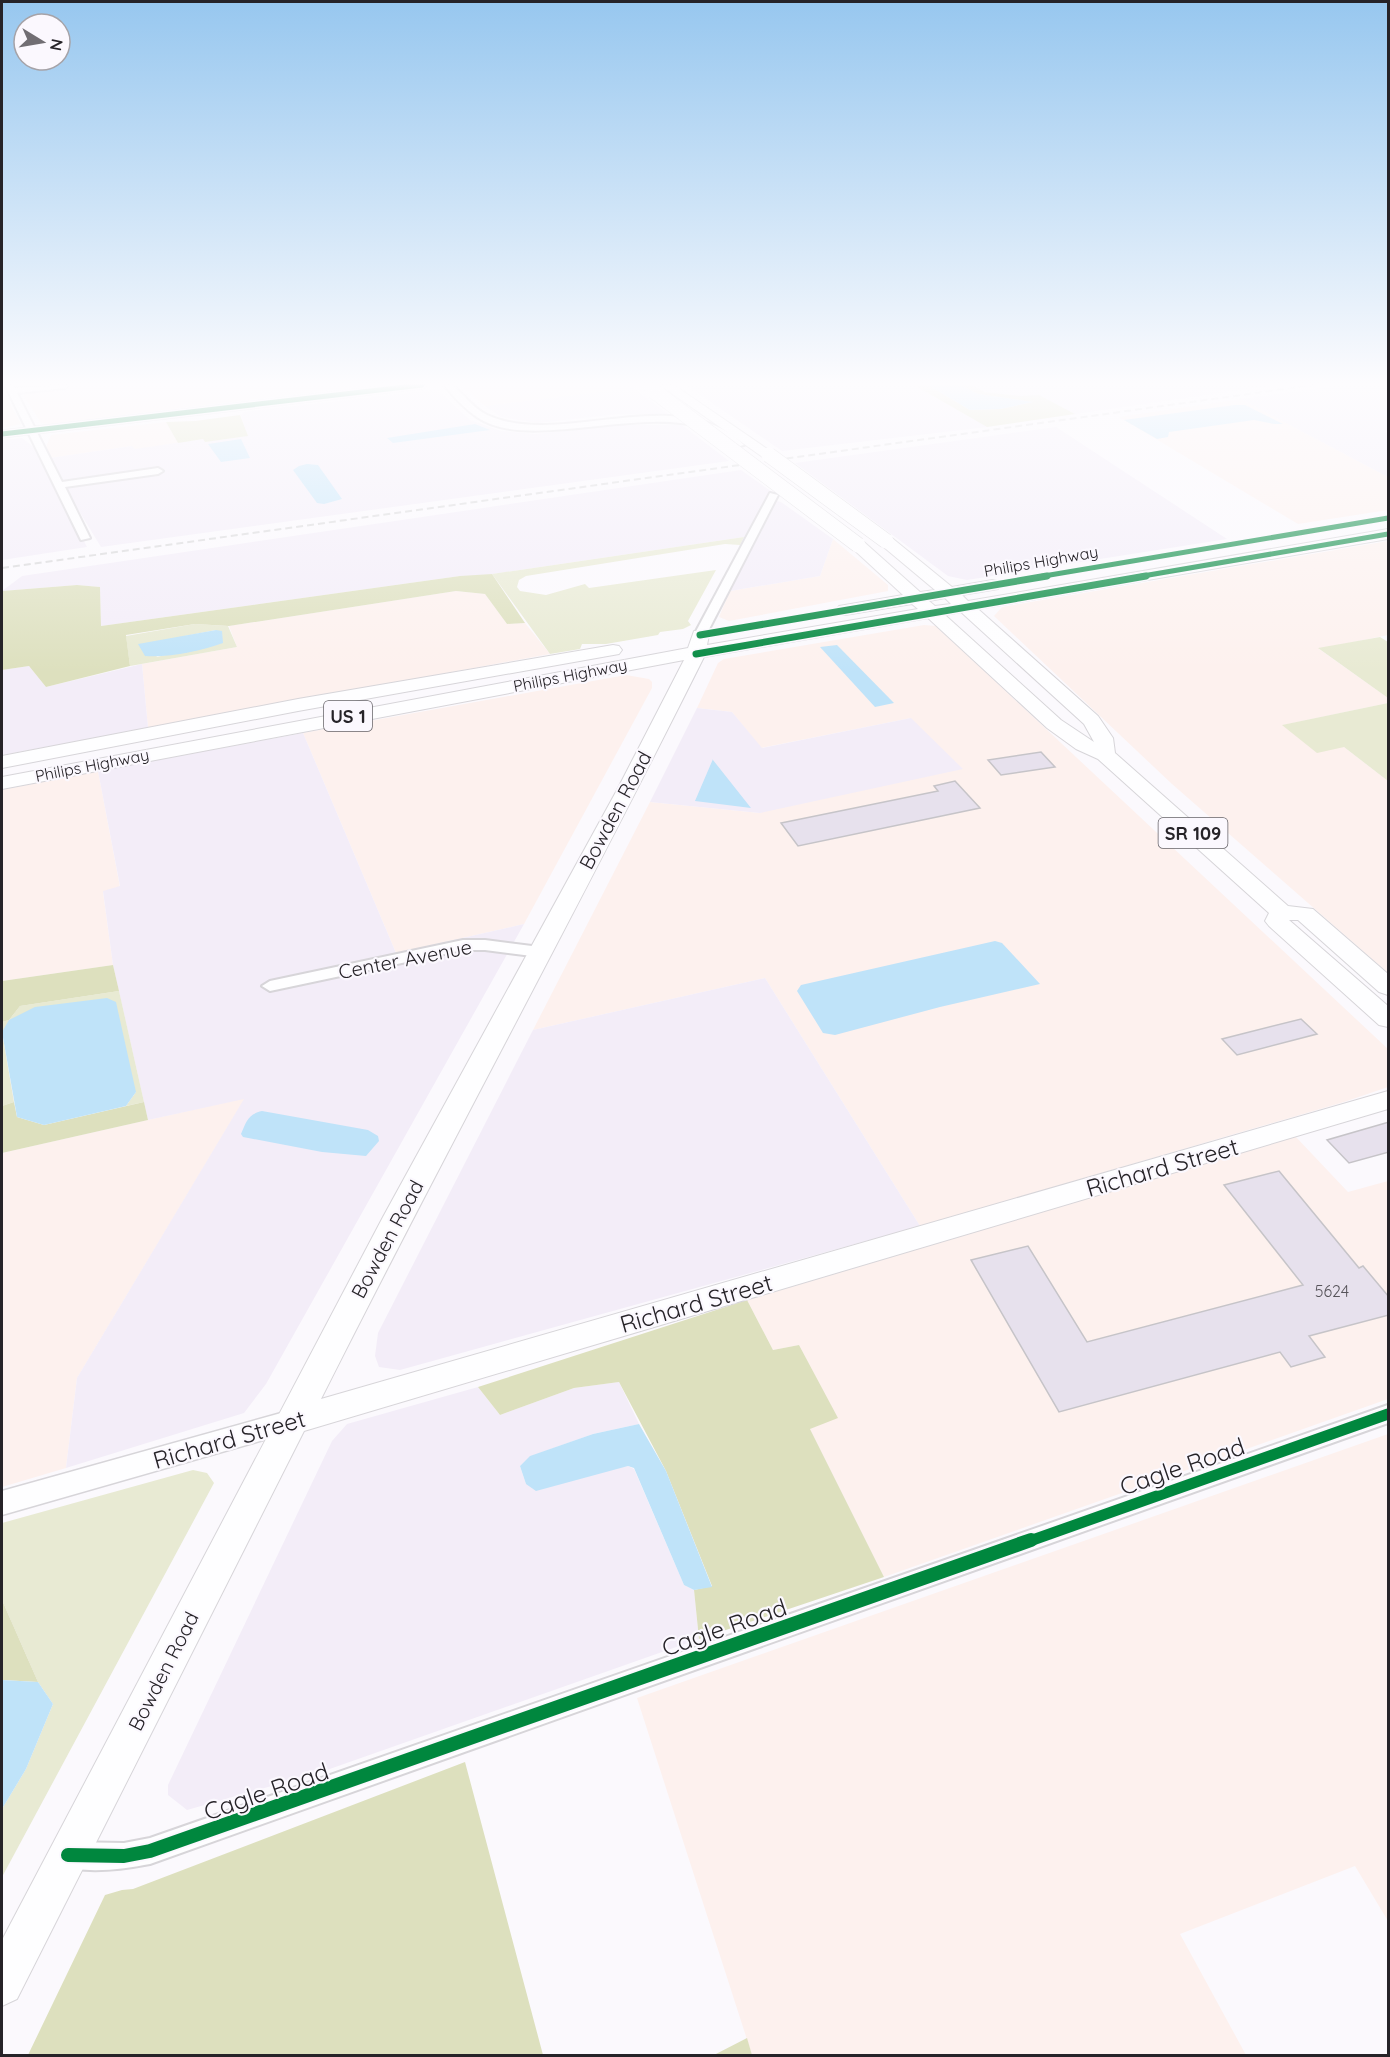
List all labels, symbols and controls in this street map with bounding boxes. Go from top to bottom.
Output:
north arrow [12,12,72,72]
text: N [46,37,68,53]
street label: Philips Highway [982,541,1100,581]
street label: Philips Highway [511,654,629,696]
road number: US 1 [324,701,372,731]
street label: Philips Highway [33,744,151,786]
street label: Bowden Road [573,747,657,873]
road number: SR 109 [1158,818,1228,848]
street label: Center Avenue [336,934,474,984]
street label: Richard Street [1082,1131,1242,1203]
street label: Bowden Road [345,1176,429,1302]
street label: Richard Street [616,1267,776,1339]
house number: 5624 [1315,1281,1349,1301]
street label: Richard Street [149,1403,309,1475]
street label: Cagle Road [1116,1431,1248,1501]
street label: Cagle Road [658,1592,790,1662]
street label: Bowden Road [122,1607,204,1735]
street label: Cagle Road [200,1756,332,1826]

